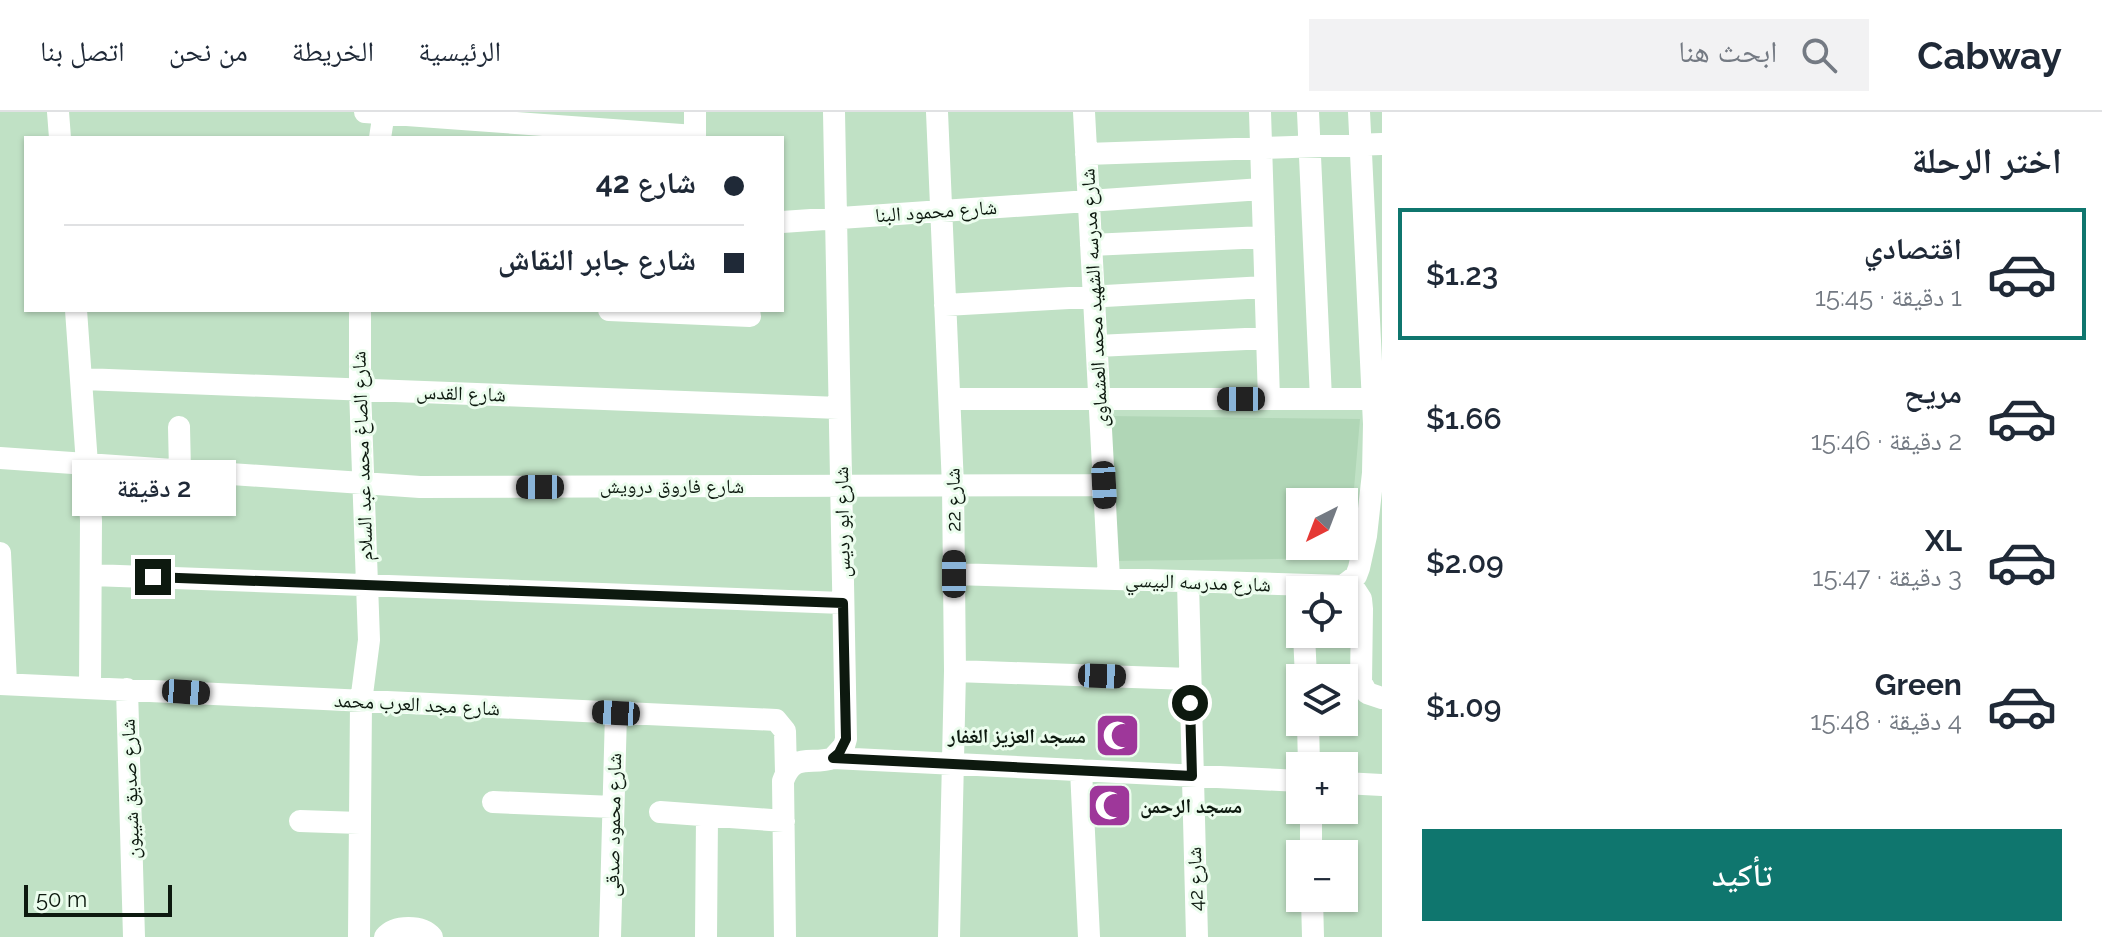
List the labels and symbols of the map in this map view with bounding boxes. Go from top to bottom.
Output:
street label: شارع مدرسه الشهيد محمد العشماوى [1075,168,1114,428]
street label: شارع محمود البنا [874,195,998,228]
street label: شارع الصاغ محمد عبد السلام [346,351,380,561]
street label: شارع القدس [416,379,506,408]
car [1217,387,1265,411]
car [1091,460,1117,510]
callout: 2 دقيقة [71,461,235,517]
street label: شارع ابو رديس [829,466,856,578]
street label: شارع 22 [940,468,967,532]
street label: شارع فاروق درويش [600,474,744,499]
car [516,475,564,499]
north arrow [1286,488,1358,560]
car [942,550,966,598]
route end [135,559,171,595]
street label: شارع مدرسه البيسي [1125,567,1271,601]
car [1078,663,1126,689]
car [161,678,211,706]
route start [1172,685,1208,721]
street label: شارع مجد العرب محمد [333,688,501,721]
car [591,700,641,726]
mosque icon: مسجد العزيز الغفار [1093,712,1141,760]
street label: شارع صديق شيبون [116,718,145,860]
place label: مسجد العزيز الغفار [947,724,1086,748]
street label: شارع محمود صدقى [600,753,627,897]
mosque icon: مسجد الرحمن [1085,782,1133,830]
place label: مسجد الرحمن [1140,794,1242,819]
street label: شارع 42 [1182,846,1209,912]
scale bar [24,881,172,917]

